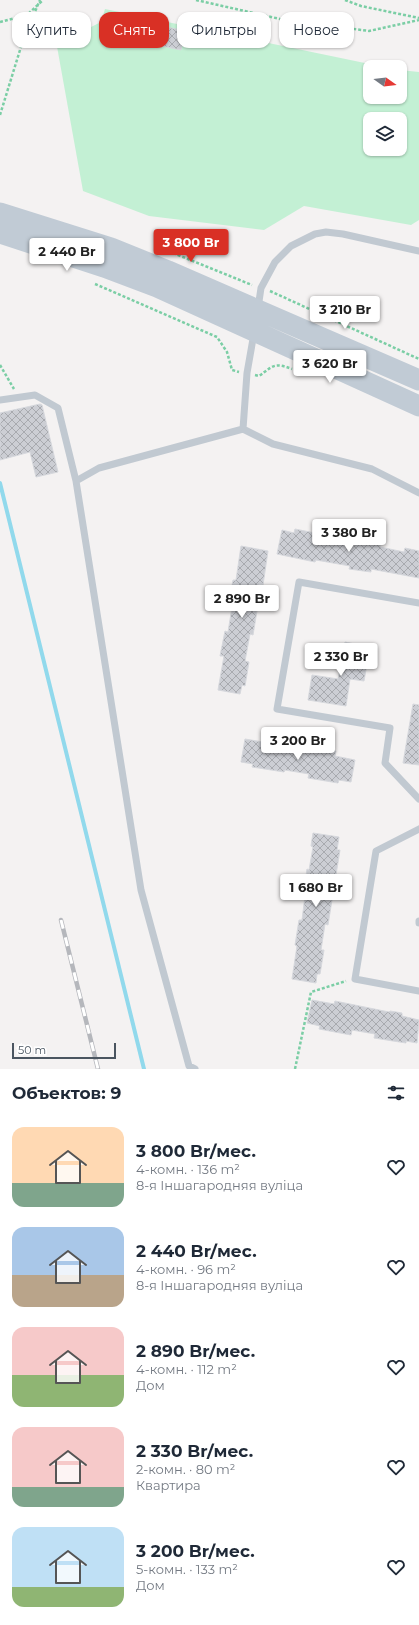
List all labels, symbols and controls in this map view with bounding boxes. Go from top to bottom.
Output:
chip: Купить [12,12,91,48]
chip: Снять [99,12,169,48]
chip: Фильтры [177,12,271,48]
chip: Новое [279,12,354,48]
north arrow [363,60,407,104]
map controls [363,60,407,156]
button: layers [363,112,407,156]
pin: 3 800 Br [150,229,232,263]
text: 3 800 Br [163,234,219,250]
pin: 2 440 Br [26,238,108,272]
text: 2 440 Br [38,243,96,259]
pin: 3 210 Br [304,296,386,330]
text: 3 210 Br [319,301,371,317]
pin: 3 620 Br [289,350,371,384]
text: 3 620 Br [302,355,358,371]
pin: 3 380 Br [308,519,390,553]
text: 3 380 Br [321,524,377,540]
pin: 2 890 Br [201,585,283,619]
text: 2 890 Br [214,590,270,606]
pin: 2 330 Br [300,643,382,677]
text: 2 330 Br [314,648,368,664]
pin: 3 200 Br [257,727,339,761]
text: 3 200 Br [270,732,326,748]
pin: 1 680 Br [275,874,357,908]
text: 1 680 Br [289,879,343,895]
scale bar [12,1041,116,1060]
text: 50 m [18,1043,46,1057]
icon: filters [385,1082,407,1104]
text: Объектов: 9 [12,1083,121,1103]
text: 3 800 Br/мес. [136,1141,256,1161]
icon: home [44,1143,92,1191]
icon: heart [385,1156,407,1178]
text: 4-комн. · 136 m² [136,1161,240,1177]
text: 8-я Іншагародняя вуліца [136,1177,303,1193]
text: 2 440 Br/мес. [136,1241,257,1261]
icon: home [44,1243,92,1291]
icon: heart [385,1256,407,1278]
text: 4-комн. · 96 m² [136,1261,236,1277]
text: 8-я Іншагародняя вуліца [136,1277,303,1293]
text: 2 890 Br/мес. [136,1341,255,1361]
icon: home [44,1343,92,1391]
icon: heart [385,1356,407,1378]
text: 4-комн. · 112 m² [136,1361,237,1377]
text: Дом [136,1377,165,1393]
text: 2 330 Br/мес. [136,1441,253,1461]
icon: home [44,1443,92,1491]
icon: heart [385,1456,407,1478]
text: 2-комн. · 80 m² [136,1461,235,1477]
text: Квартира [136,1477,201,1493]
text: 3 200 Br/мес. [136,1541,255,1561]
icon: home [44,1543,92,1591]
icon: heart [385,1556,407,1578]
text: 5-комн. · 133 m² [136,1561,238,1577]
text: Дом [136,1577,165,1593]

